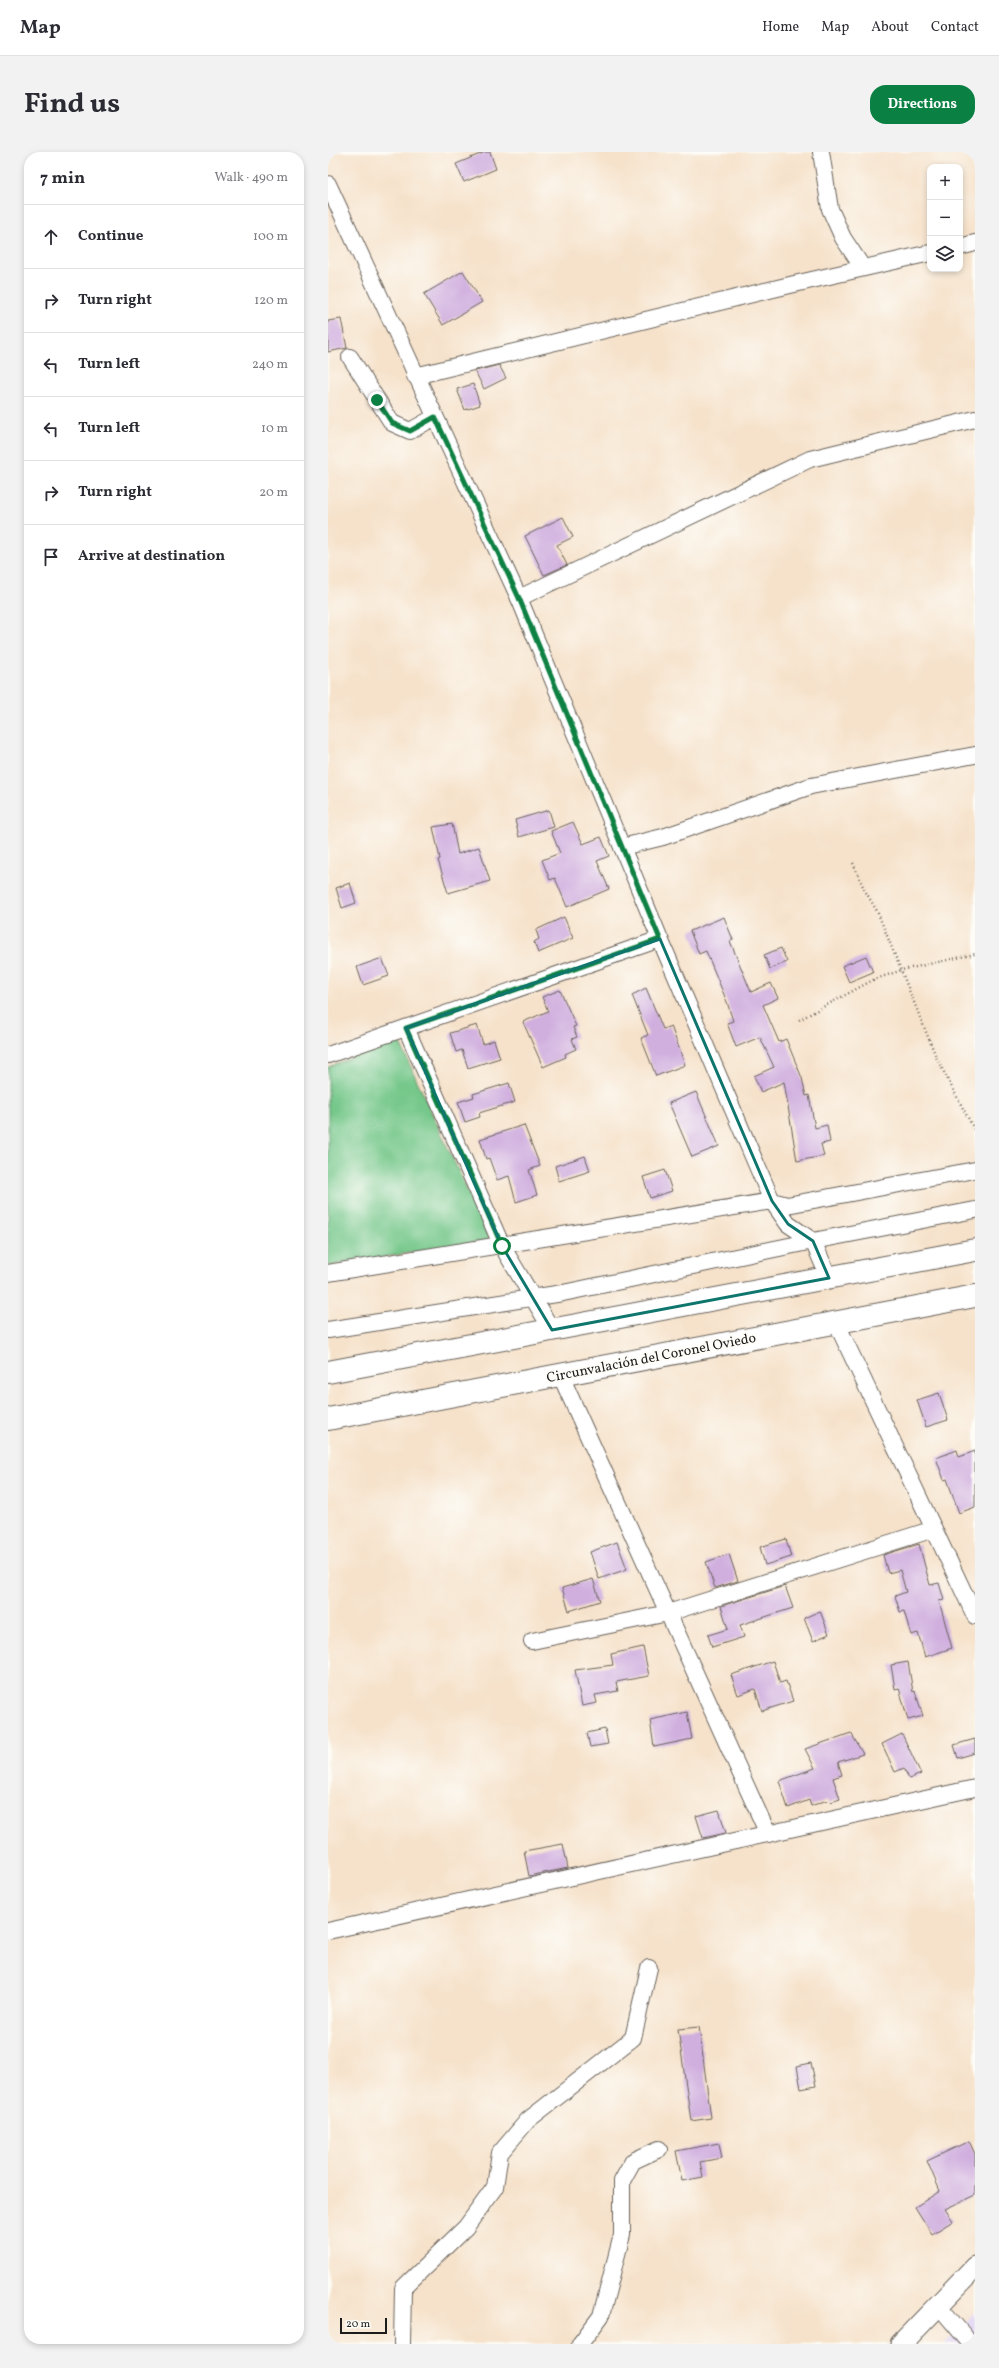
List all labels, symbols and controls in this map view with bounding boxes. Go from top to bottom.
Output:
text: Map [20,15,61,41]
text: Home [762,18,799,37]
text: Map [821,18,849,37]
text: About [871,18,909,37]
text: Contact [931,18,979,37]
text: Find us [24,85,120,124]
button: Directions [870,85,975,124]
map controls [927,164,963,272]
button: + [927,164,963,200]
text: 7 min [40,167,85,190]
text: Walk · 490 m [214,169,288,187]
button: − [927,200,963,236]
icon: ahead [40,226,62,248]
text: Continue [78,226,143,247]
text: 100 m [253,228,288,246]
button: layers [927,236,963,272]
icon: right [40,290,62,312]
text: Turn right [78,290,152,311]
text: 120 m [254,292,288,310]
icon: left [40,354,62,376]
text: Turn left [78,354,140,375]
text: 240 m [252,356,288,374]
route end [368,391,386,409]
icon: left [40,418,62,440]
text: Turn left [78,418,140,439]
text: 10 m [261,420,288,438]
icon: right [40,482,62,504]
text: Turn right [78,482,152,503]
text: 20 m [259,484,288,502]
icon: arrive [40,546,62,568]
text: Arrive at destination [78,546,225,567]
route start [493,1237,511,1255]
street label: Circunvalación del Coronel Oviedo [545,1329,758,1388]
scale bar [340,2316,387,2335]
text: 20 m [346,2317,370,2332]

